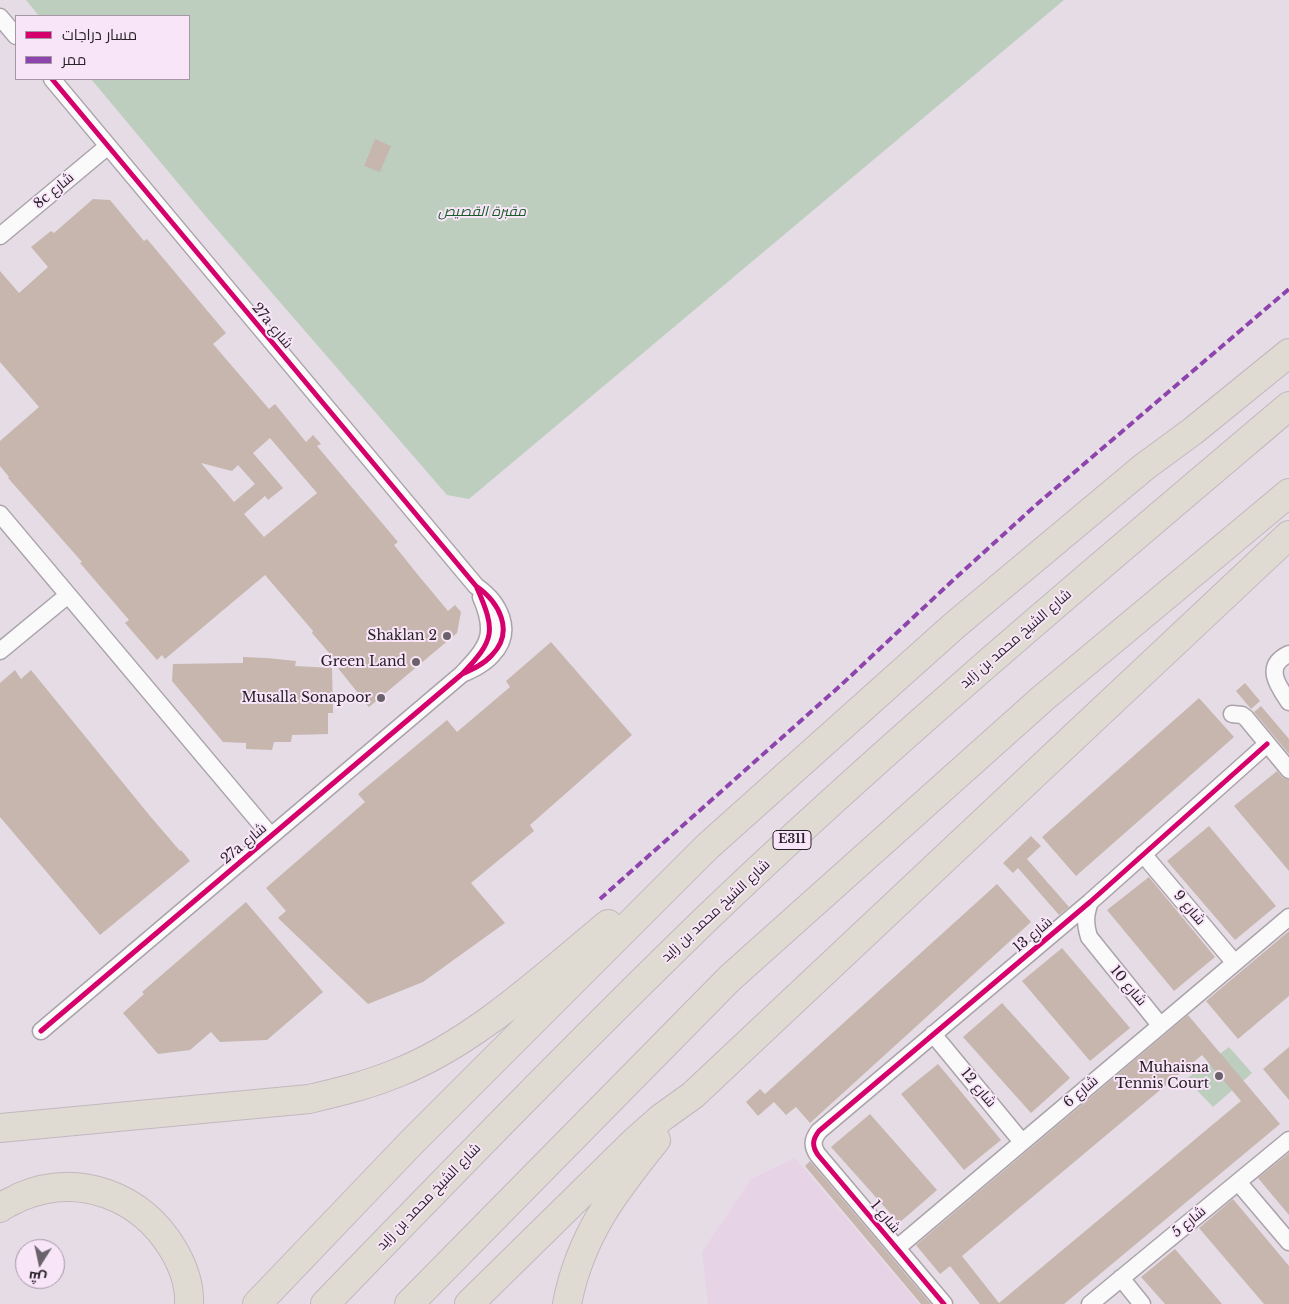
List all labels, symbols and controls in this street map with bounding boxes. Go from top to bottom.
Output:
legend [15,15,190,80]
text: مسار دراجات [62,25,137,44]
text: ممر [62,50,86,69]
street label: 8c شارع [31,169,77,213]
park label: مقبرة القصيص [438,204,526,220]
street label: 27a شارع [248,300,296,352]
street label: شارع الشيخ محمد بن زايد [957,586,1075,692]
place label: Shaklan 2 [367,628,437,644]
marker: Shaklan 2 [441,630,453,642]
place label: Green Land [321,654,406,670]
marker: Green Land [410,656,422,668]
place label: Musalla Sonapoor [242,690,371,706]
marker: Musalla Sonapoor [375,692,387,704]
street label: 27a شارع [218,820,270,868]
road number: E311 [773,830,811,850]
street label: شارع الشيخ محمد بن زايد [658,856,774,966]
street label: شارع 9 [1170,887,1208,929]
street label: شارع 13 [1010,914,1056,956]
street label: شارع 10 [1106,962,1150,1010]
place label: Muhaisna Tennis Court [1115,1060,1209,1092]
street label: شارع 12 [957,1065,999,1111]
marker: Muhaisna Tennis Court [1213,1070,1225,1082]
street label: شارع 6 [1060,1073,1102,1111]
street label: شارع الشيخ محمد بن زايد [374,1140,484,1254]
street label: شارع 1 [867,1197,903,1237]
street label: شارع 5 [1169,1203,1209,1241]
north arrow [15,1239,65,1289]
text: ش [27,1267,48,1288]

